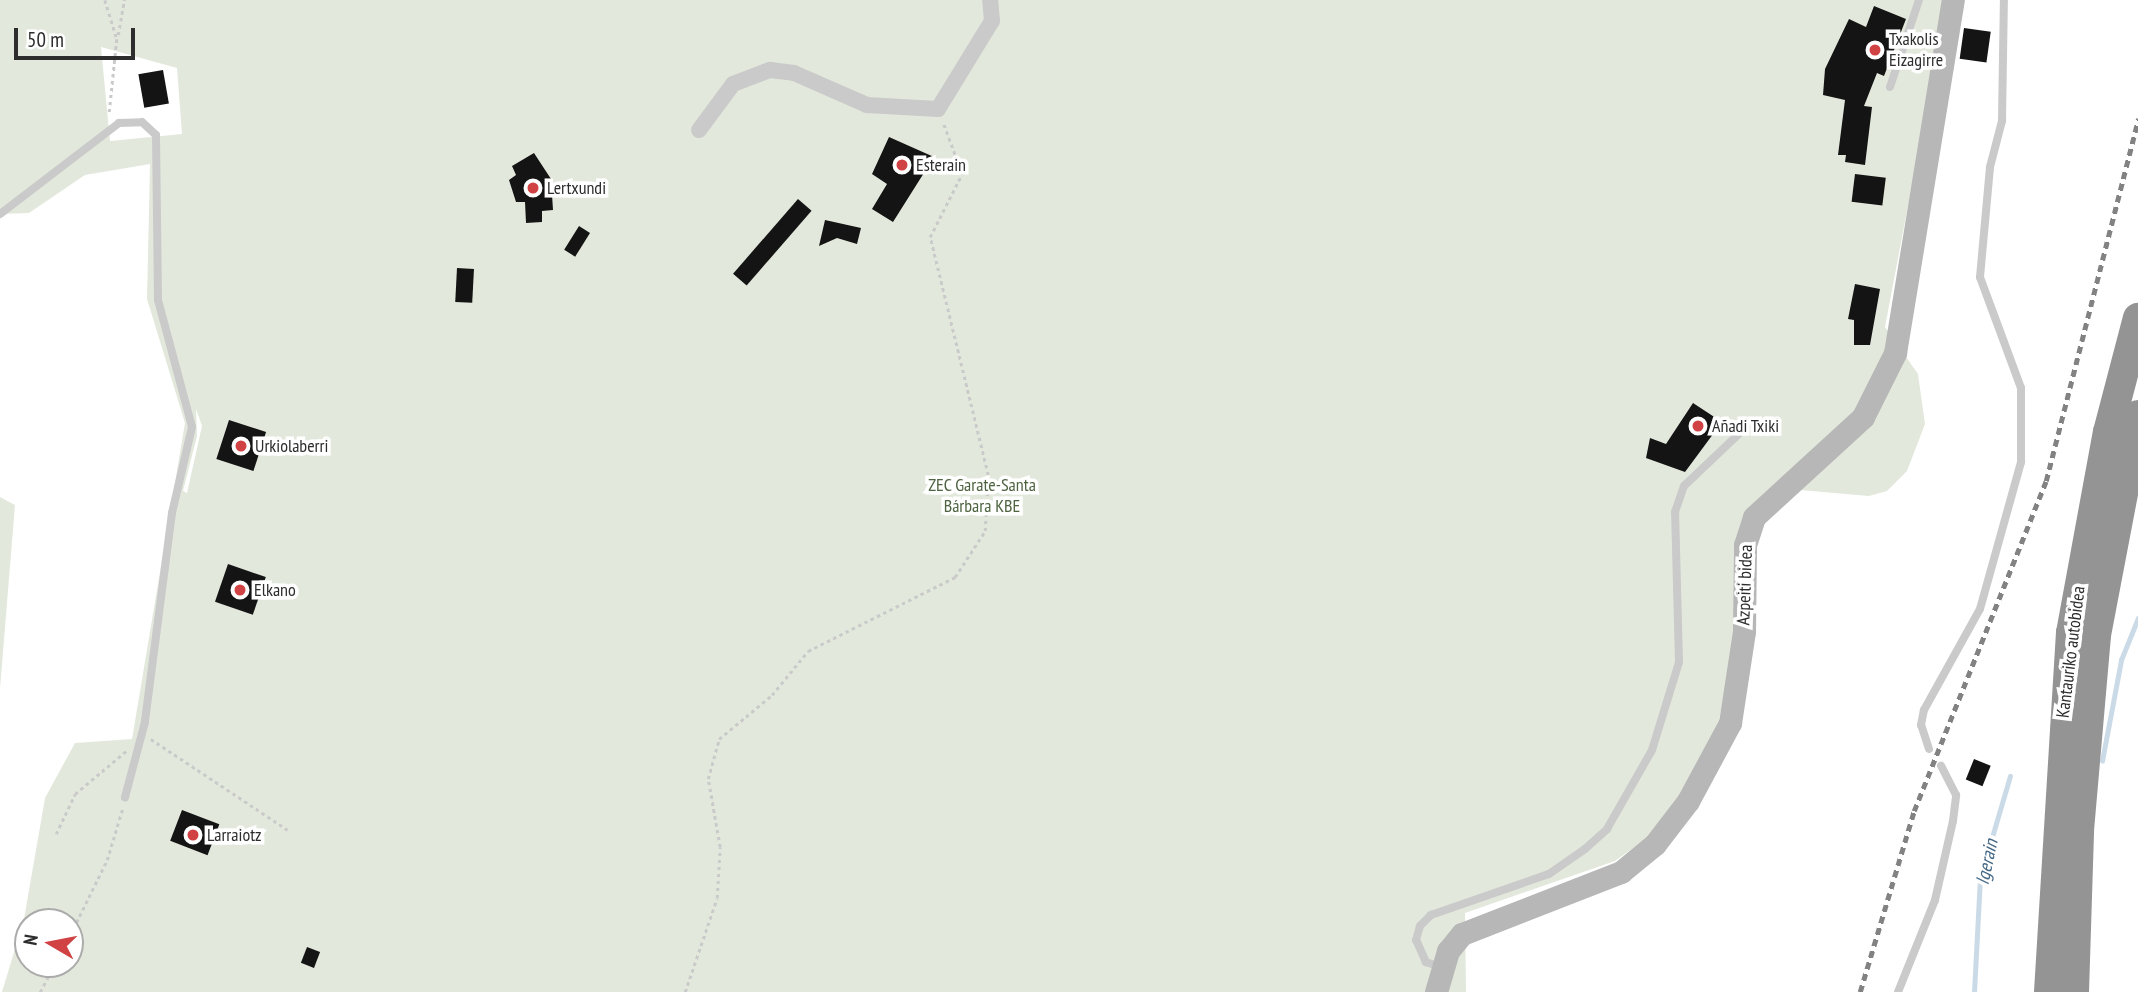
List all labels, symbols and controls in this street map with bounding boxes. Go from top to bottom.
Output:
scale bar [18,14,138,58]
text: 50 m [27,26,64,53]
place label: Txakolis Eizagirre [1889,29,1943,72]
marker: Txakolis Eizagirre [1867,42,1883,58]
place label: Esterain [916,154,966,176]
marker: Esterain [894,157,910,173]
place label: Lertxundi [547,177,606,199]
marker: Lertxundi [525,180,541,196]
place label: Añadi Txiki [1712,415,1780,437]
marker: Añadi Txiki [1690,418,1706,434]
place label: Urkiolaberri [255,435,328,457]
marker: Urkiolaberri [233,438,249,454]
park label: ZEC Garate-Santa Bárbara KBE [928,475,1036,518]
street label: Azpeiti bidea [1733,544,1757,626]
place label: Elkano [254,579,296,601]
marker: Elkano [232,582,248,598]
street label: Kantauriko autobidea [2052,585,2090,719]
place label: Larraiotz [207,824,262,846]
marker: Larraiotz [185,827,201,843]
water label: Igerain [1971,837,2003,887]
north arrow [14,908,84,978]
text: N [18,933,43,947]

